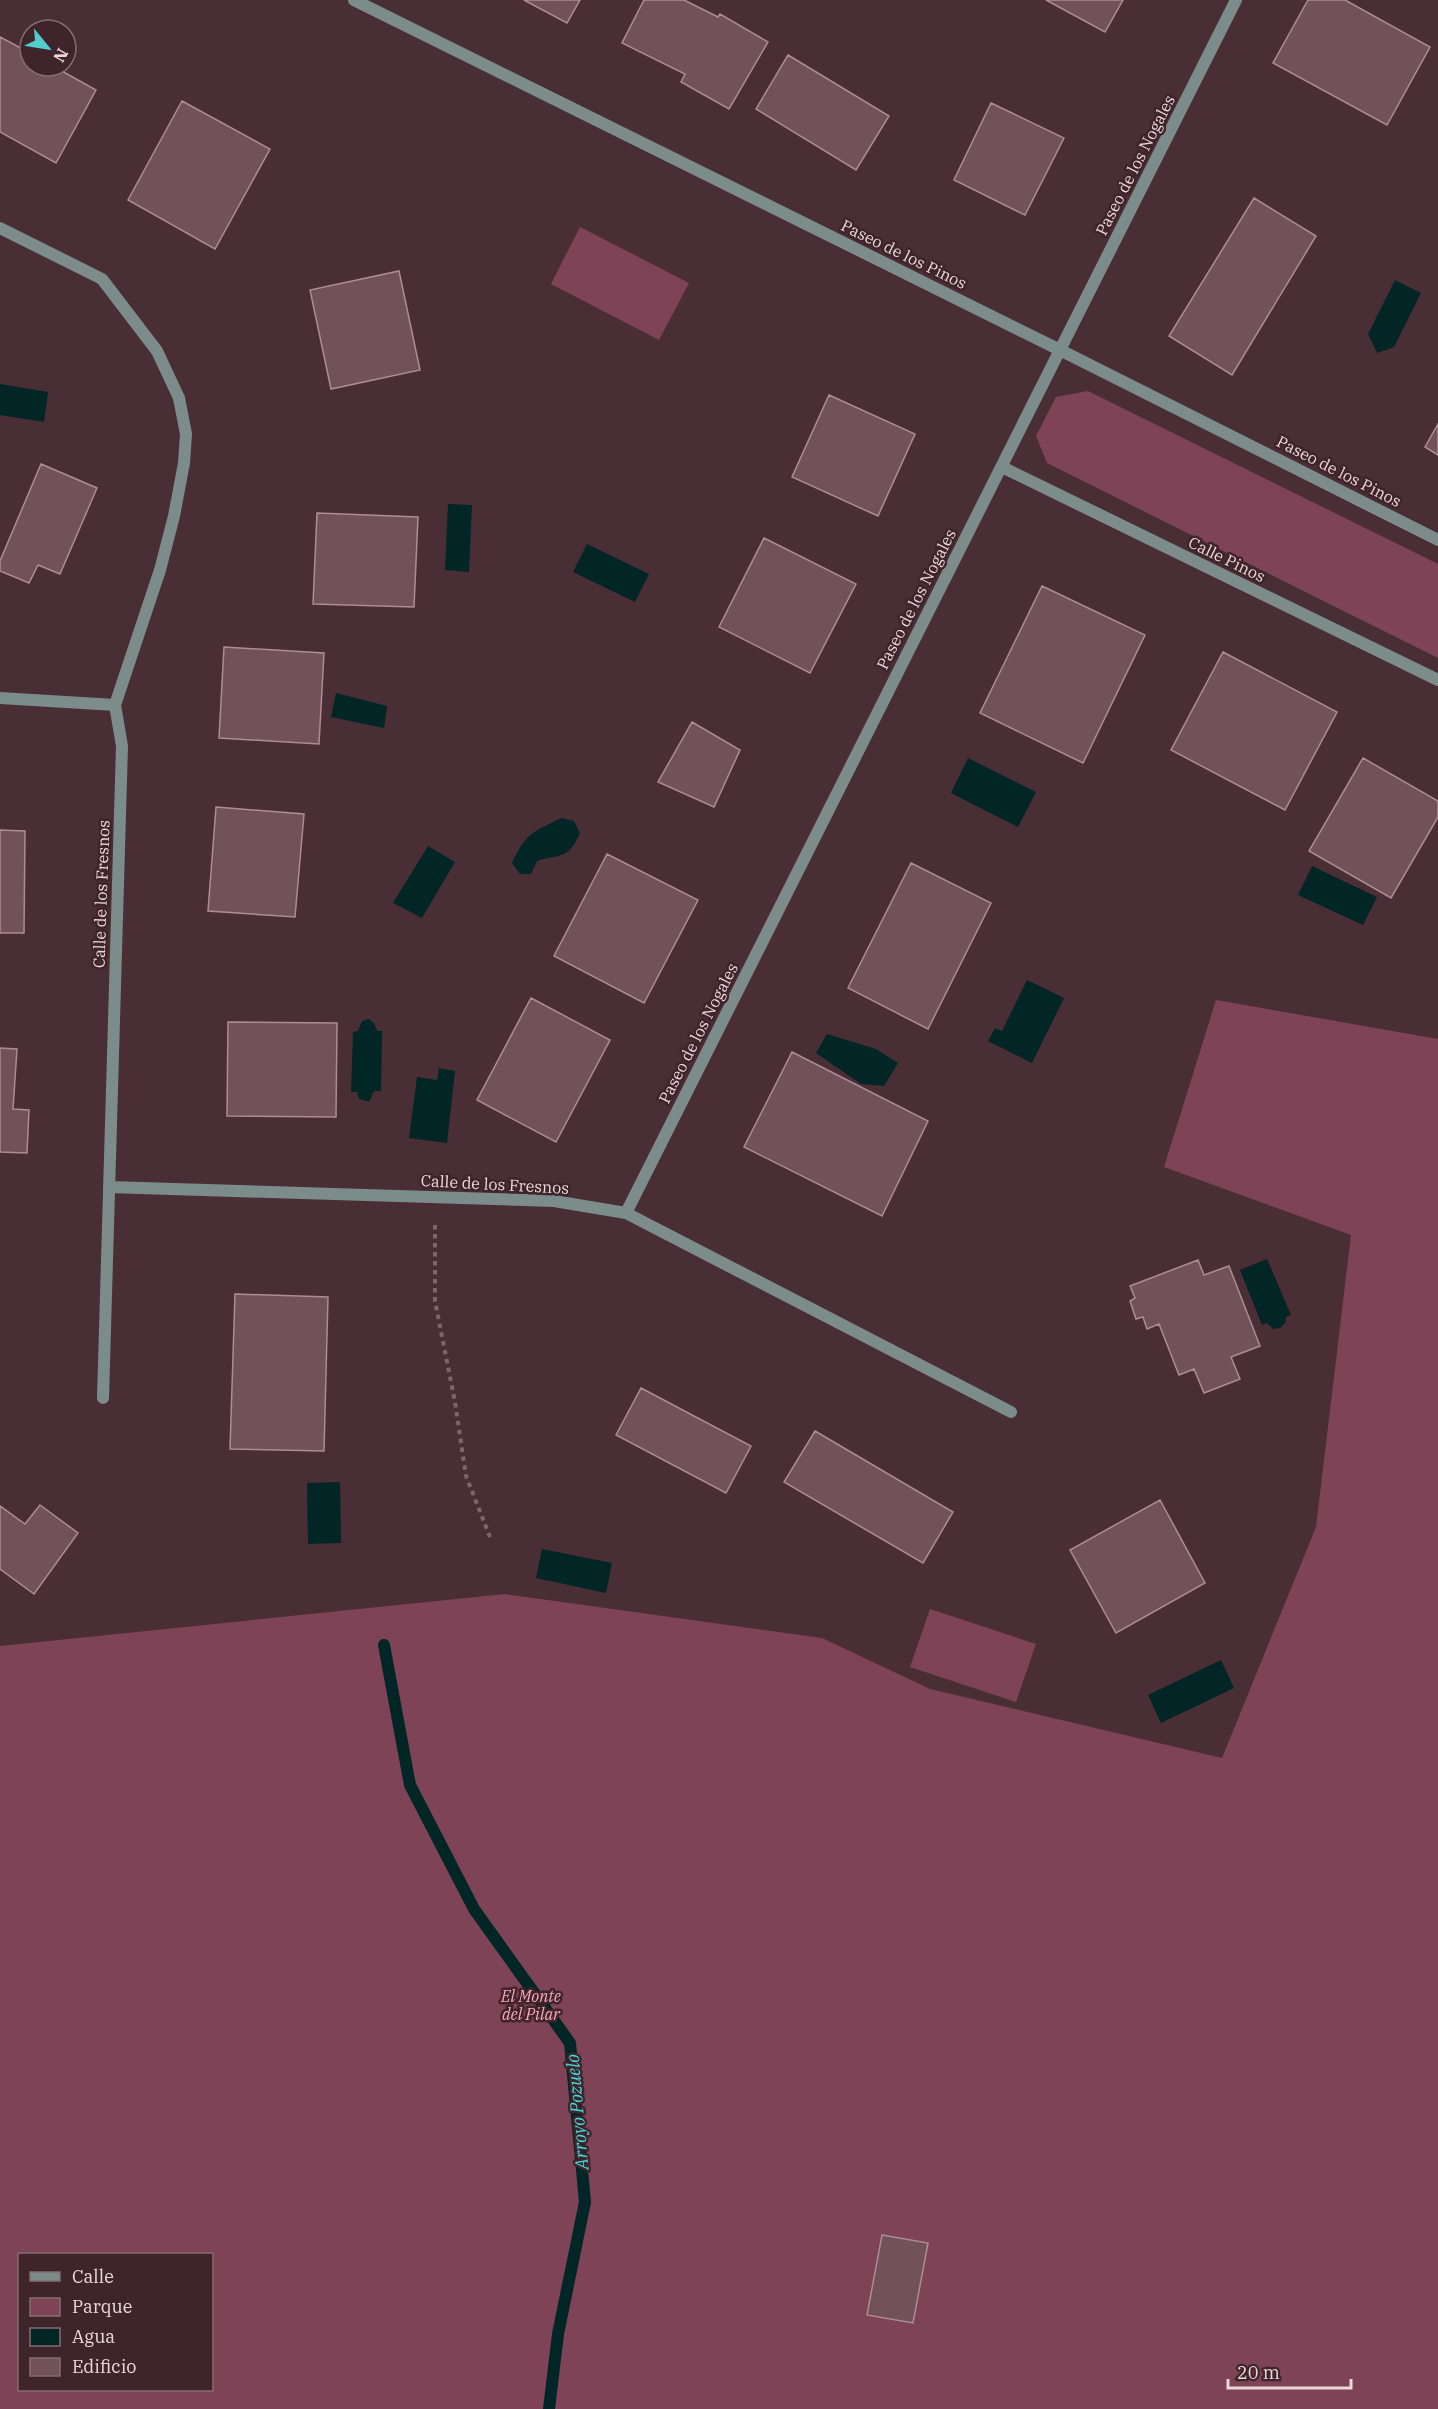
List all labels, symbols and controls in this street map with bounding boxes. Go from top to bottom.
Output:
north arrow [18,18,78,78]
text: N [49,45,73,66]
street label: Paseo de los Nogales [1091,91,1179,239]
street label: Paseo de los Pinos [838,215,970,293]
street label: Paseo de los Pinos [1273,431,1405,511]
street label: Paseo de los Nogales [872,525,960,673]
street label: Calle Pinos [1185,532,1269,586]
street label: Calle de los Fresnos [88,820,114,968]
street label: Paseo de los Nogales [654,959,742,1107]
street label: Calle de los Fresnos [420,1170,570,1198]
park label: El Monte del Pilar [500,1986,561,2024]
water label: Arroyo Pozuelo [560,2053,594,2172]
legend [18,2253,213,2391]
text: Calle [72,2265,114,2288]
text: Parque [72,2295,132,2318]
text: Agua [72,2325,115,2348]
scale bar [1228,2352,1351,2390]
text: Edificio [72,2355,136,2378]
text: 20 m [1237,2361,1280,2384]

